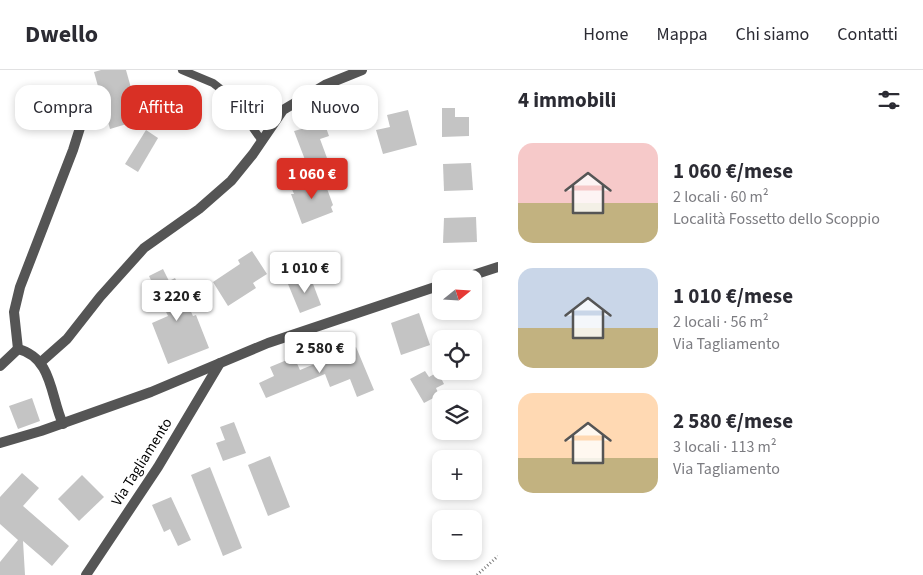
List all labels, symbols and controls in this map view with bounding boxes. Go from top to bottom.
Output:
text: Dwello [25,17,98,52]
text: Home [583,22,629,47]
text: Mappa [657,22,708,47]
text: Chi siamo [736,22,809,47]
text: Contatti [837,22,898,47]
chip: Compra [15,85,111,130]
chip: Affitta [121,85,202,130]
chip: Filtri [212,85,282,130]
chip: Nuovo [292,85,378,130]
text: 4 immobili [518,85,616,115]
icon: filters [875,86,903,114]
text: 1 060 €/mese [673,156,793,186]
pin: 1 060 € [266,158,358,200]
text: 1 060 € [288,163,336,185]
icon: home [558,163,618,223]
text: 2 locali · 60 m² [673,186,769,208]
text: Località Fossetto dello Scoppio [673,208,880,230]
pin: 1 010 € [259,252,351,294]
text: 1 010 € [281,257,329,279]
north arrow [432,270,482,320]
map controls [432,270,482,560]
pin: 3 220 € [131,280,223,322]
text: 1 010 €/mese [673,281,793,311]
text: 3 220 € [153,285,201,307]
icon: home [558,288,618,348]
text: 2 locali · 56 m² [673,311,769,333]
button: locate [432,330,482,380]
pin: 2 580 € [274,332,366,374]
text: Via Tagliamento [673,333,780,355]
text: 2 580 € [296,337,344,359]
button: layers [432,390,482,440]
text: 2 580 €/mese [673,406,793,436]
icon: home [558,413,618,473]
street label: Via Tagliamento [107,414,177,510]
text: 3 locali · 113 m² [673,436,777,458]
button: + [432,450,482,500]
text: Via Tagliamento [673,458,780,480]
button: − [432,510,482,560]

